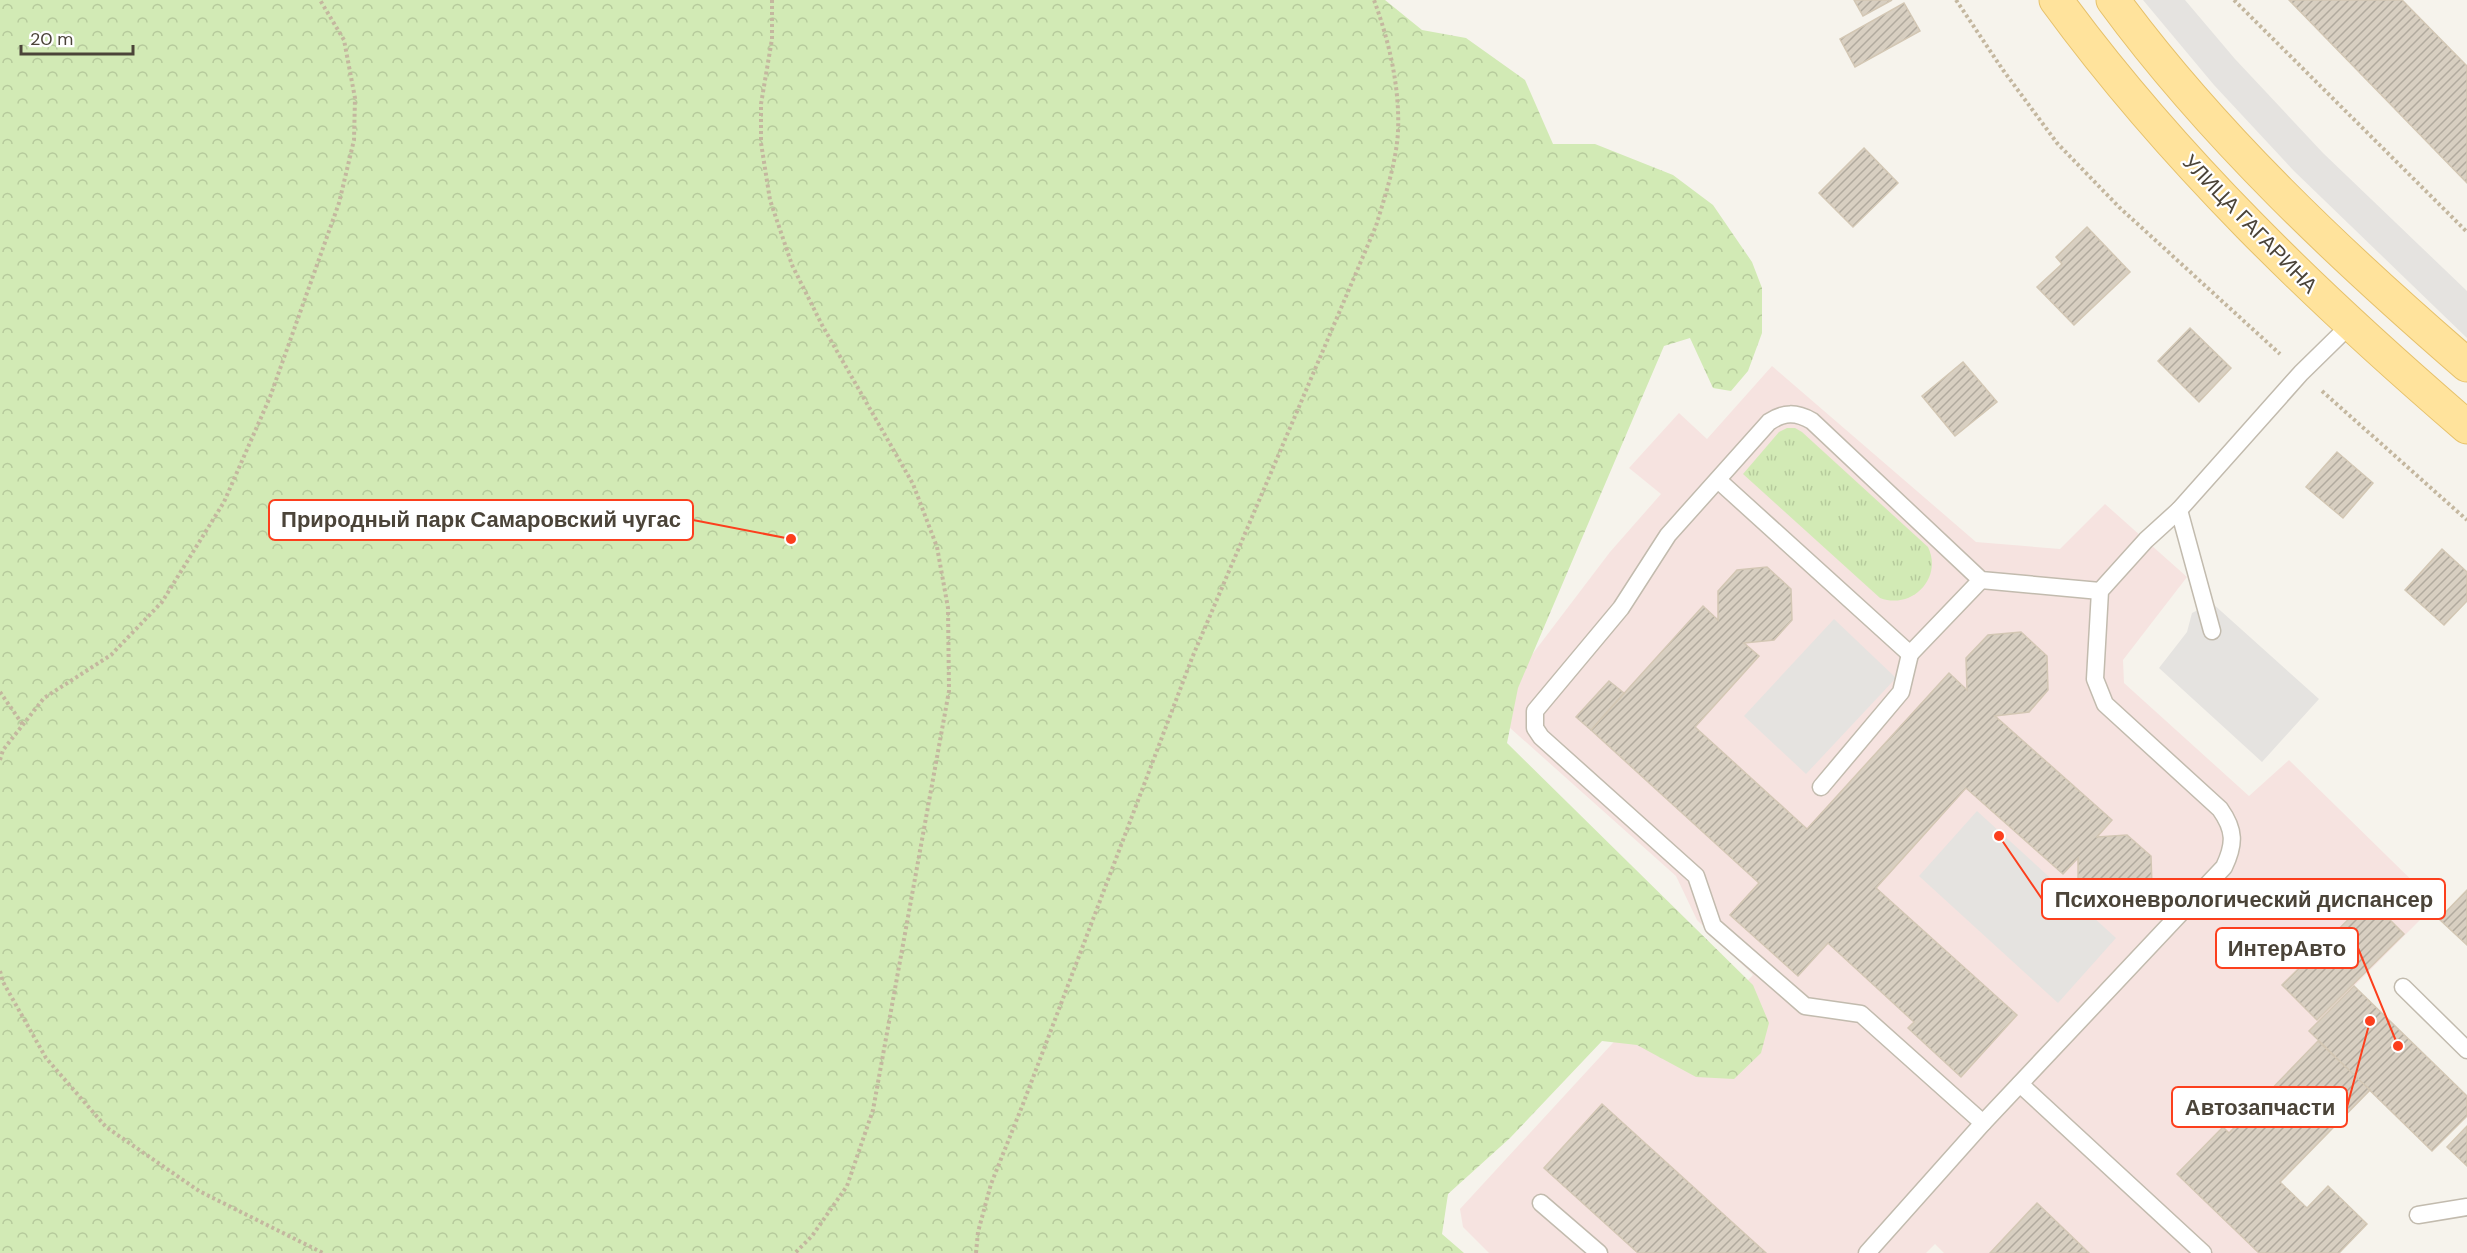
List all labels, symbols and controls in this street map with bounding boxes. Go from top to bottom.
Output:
scale bar [21,18,134,56]
text: 20 m [30,27,73,51]
street label: УЛИЦА ГАГАРИНА [2176,149,2324,299]
callout: Природный парк Самаровский чугас [269,500,693,540]
text: Природный парк Самаровский чугас [281,505,681,534]
callout: Психоневрологический диспансер [2042,879,2445,919]
text: Психоневрологический диспансер [2055,885,2433,914]
callout: ИнтерАвто [2216,928,2358,968]
text: ИнтерАвто [2228,934,2346,963]
callout: Автозапчасти [2172,1087,2347,1127]
text: Автозапчасти [2185,1093,2335,1122]

